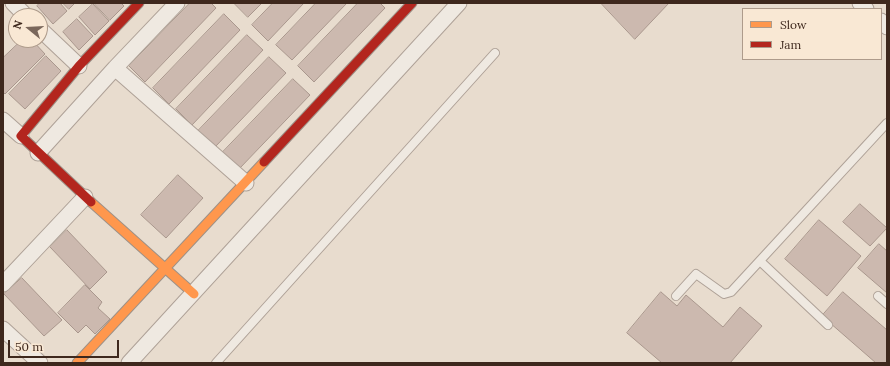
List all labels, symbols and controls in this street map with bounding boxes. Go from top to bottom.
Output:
north arrow [8,8,48,48]
legend [742,8,882,60]
text: Slow [780,17,807,32]
text: N [10,18,26,31]
text: Jam [780,37,801,52]
scale bar [10,332,121,358]
text: 50 m [15,339,43,354]

